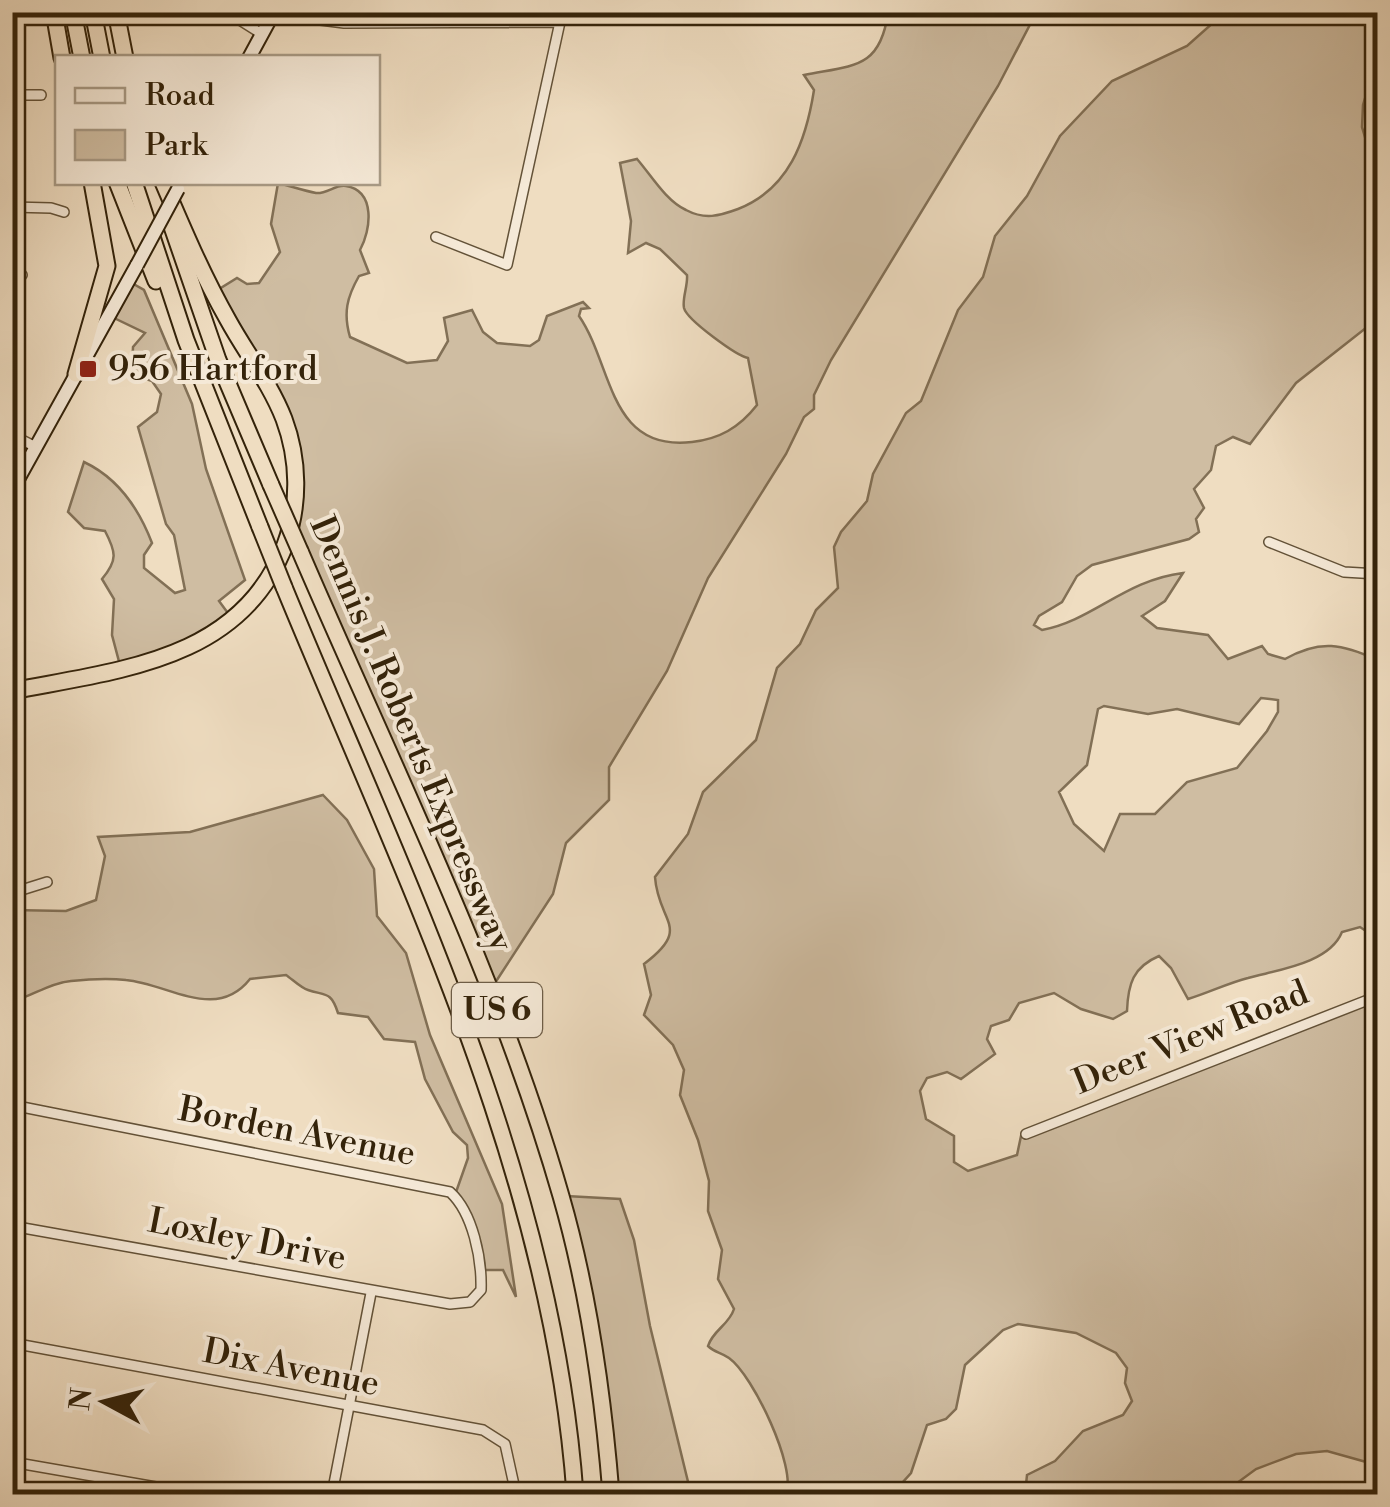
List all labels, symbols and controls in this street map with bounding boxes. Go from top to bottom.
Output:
legend [55,55,380,185]
text: Road [145,77,215,115]
text: Park [145,127,209,165]
place label: 956 Hartford [108,348,318,391]
marker: 956 Hartford [77,358,99,380]
street label: Dennis J. Roberts Expressway [300,510,523,959]
street label: Deer View Road [1067,971,1315,1105]
road number: US 6 [452,983,542,1037]
street label: Borden Avenue [174,1088,419,1176]
street label: Loxley Drive [144,1200,350,1280]
street label: Dix Avenue [199,1330,383,1406]
north arrow [55,1352,155,1452]
text: N [63,1386,100,1412]

